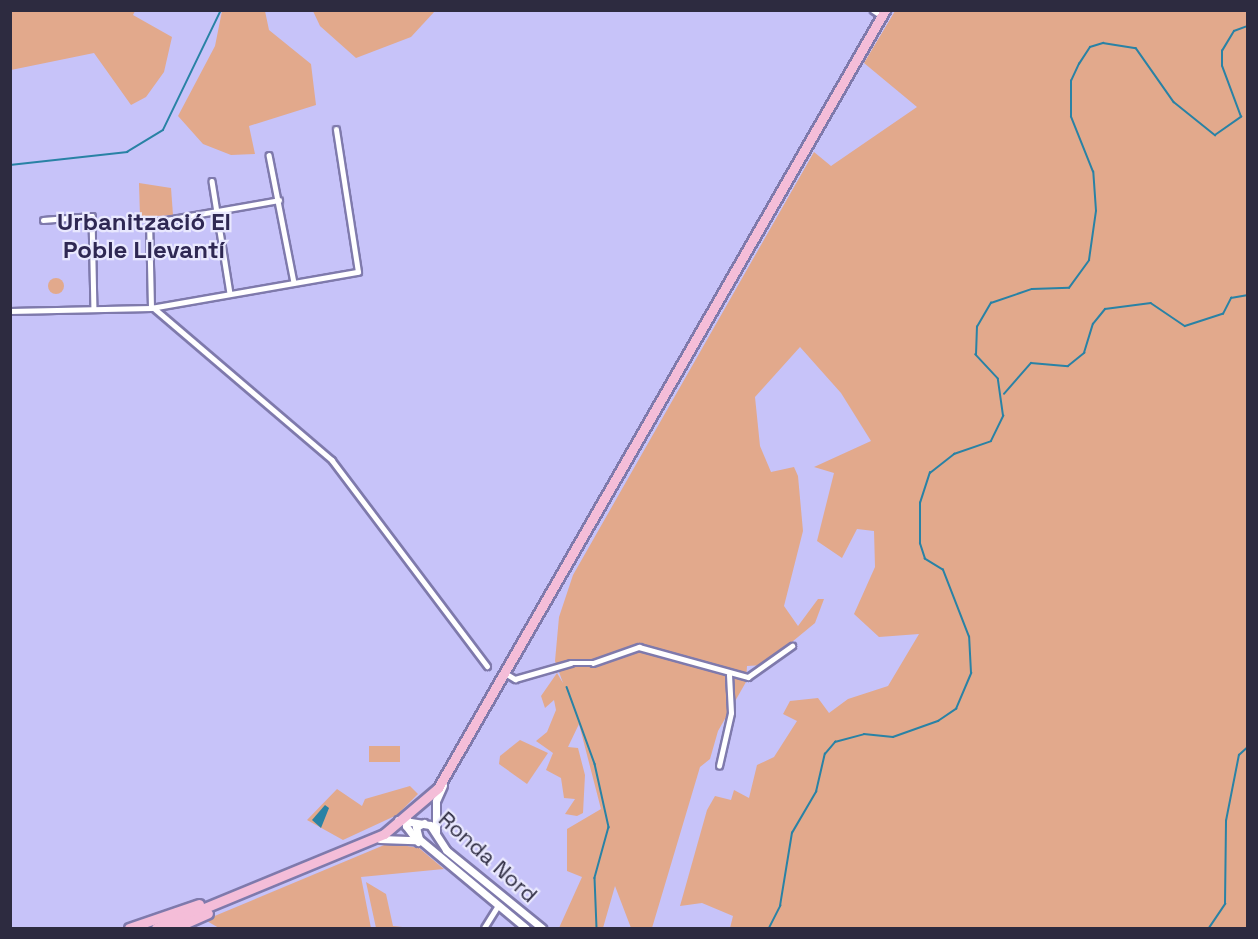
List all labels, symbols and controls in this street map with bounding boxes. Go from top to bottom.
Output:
district label: Urbanització El Poble Llevantí [57,208,231,264]
street label: Ronda Nord [433,806,543,908]

